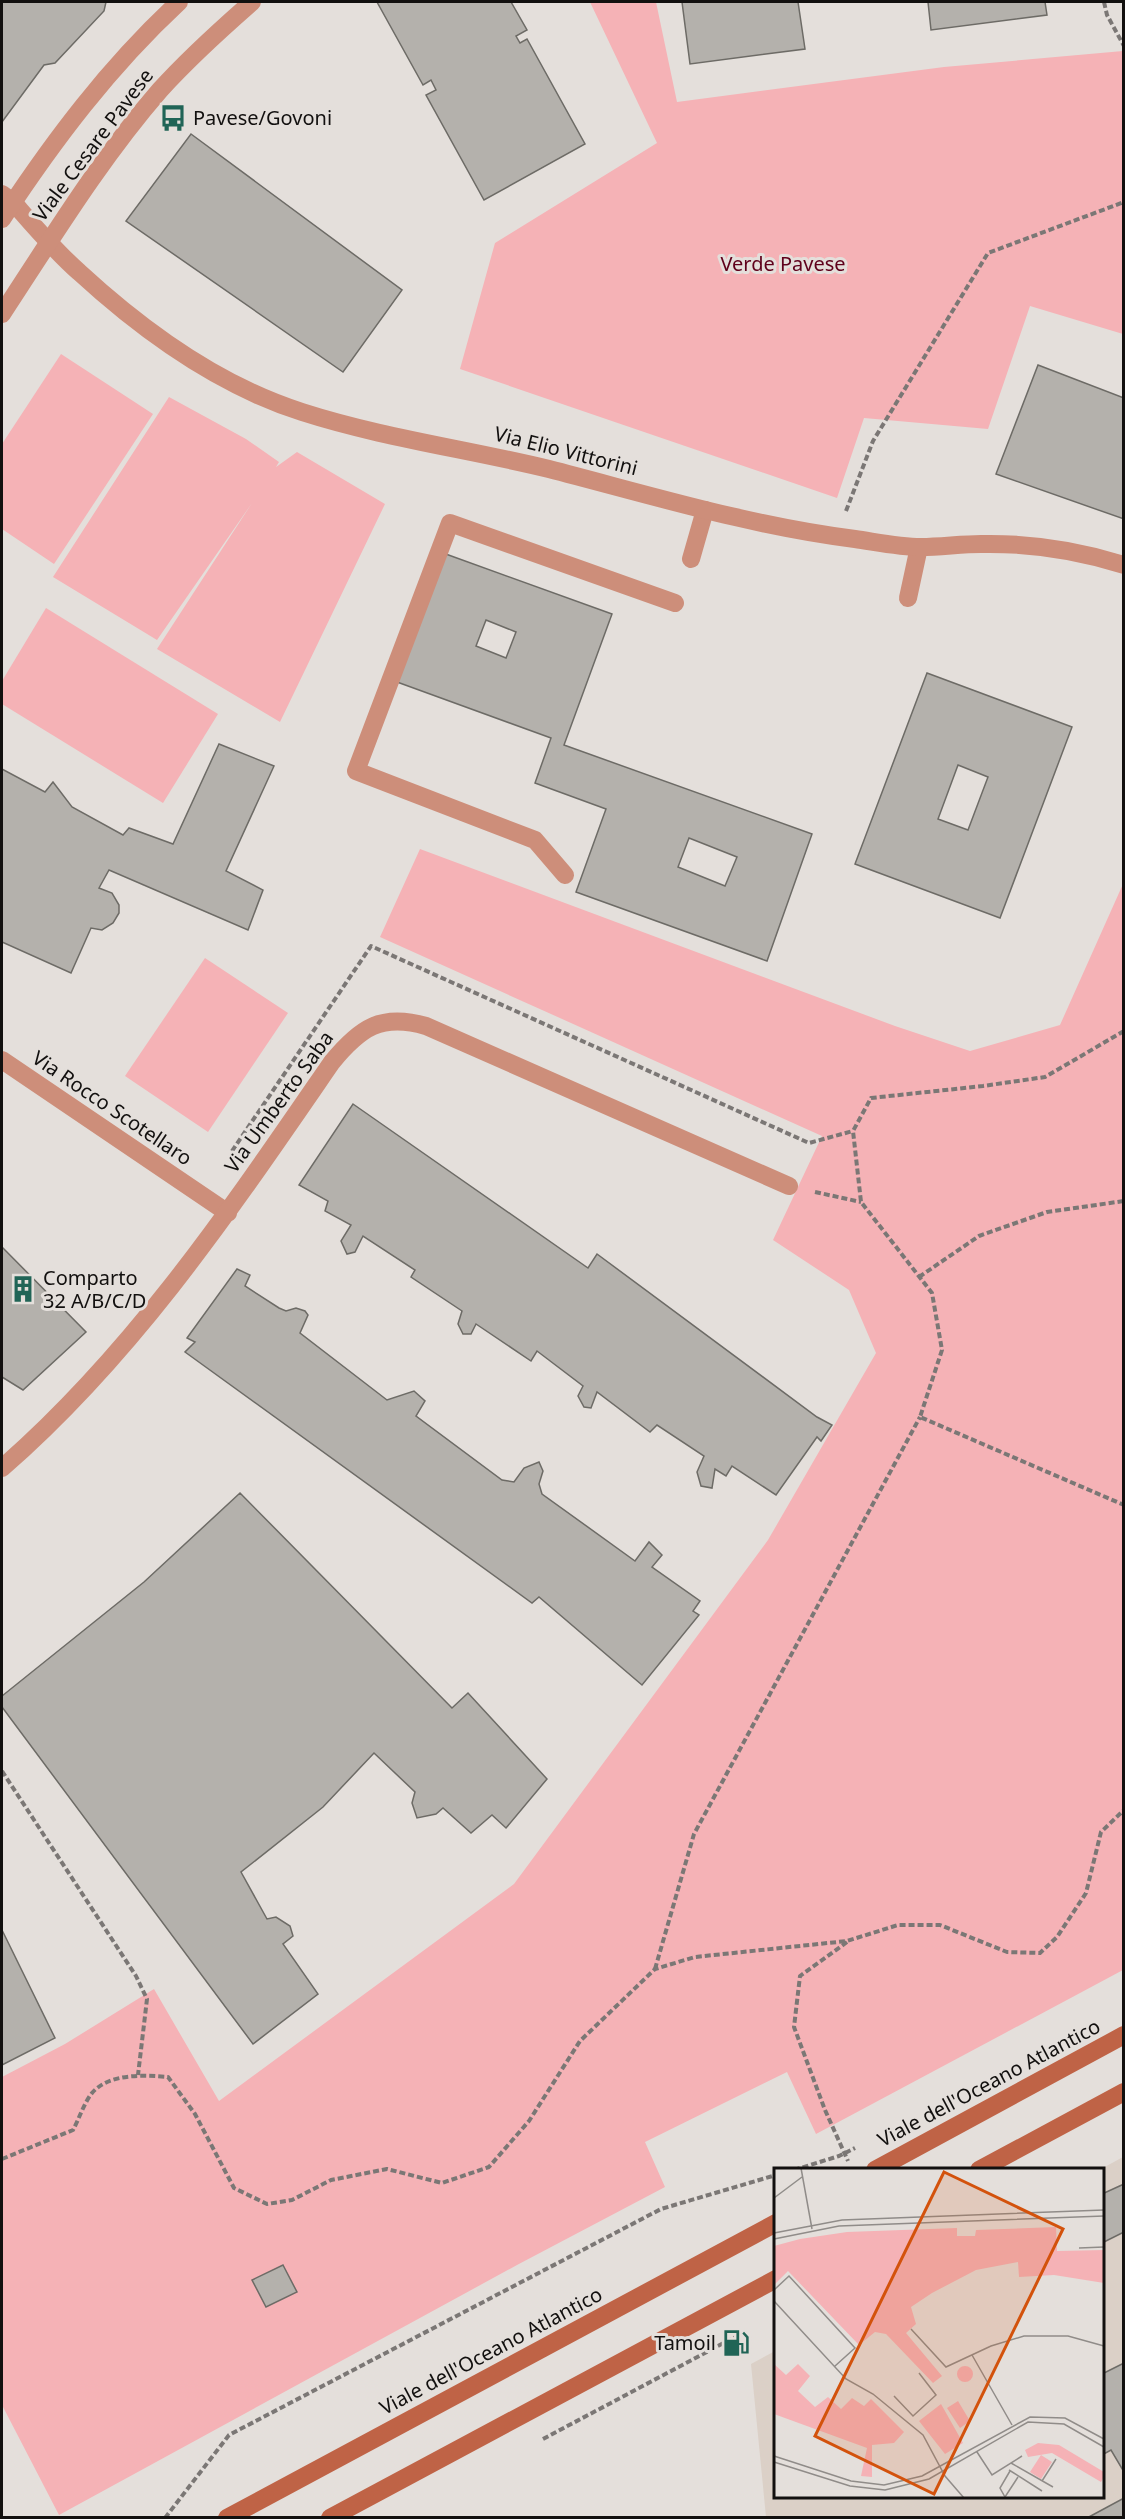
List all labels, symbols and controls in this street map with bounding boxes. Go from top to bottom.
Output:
street label: Viale Cesare Pavese [26,63,159,227]
bus stop icon: Pavese/Govoni [158,103,188,133]
place label: Pavese/Govoni [193,104,332,131]
park label: Verde Pavese [720,250,846,277]
street label: Via Elio Vittorini [492,420,641,481]
street label: Via Umberto Saba [218,1025,339,1178]
street label: Via Rocco Scotellaro [27,1044,197,1171]
place label: Comparto 32 A/B/C/D [43,1264,146,1314]
building icon: Comparto 32 A/B/C/D [8,1274,38,1304]
street label: Viale dell'Oceano Atlantico [873,2012,1105,2153]
inset map [774,2168,1104,2498]
street label: Viale dell'Oceano Atlantico [375,2280,607,2421]
fuel station icon: Tamoil [721,2328,751,2358]
place label: Tamoil [654,2329,716,2356]

